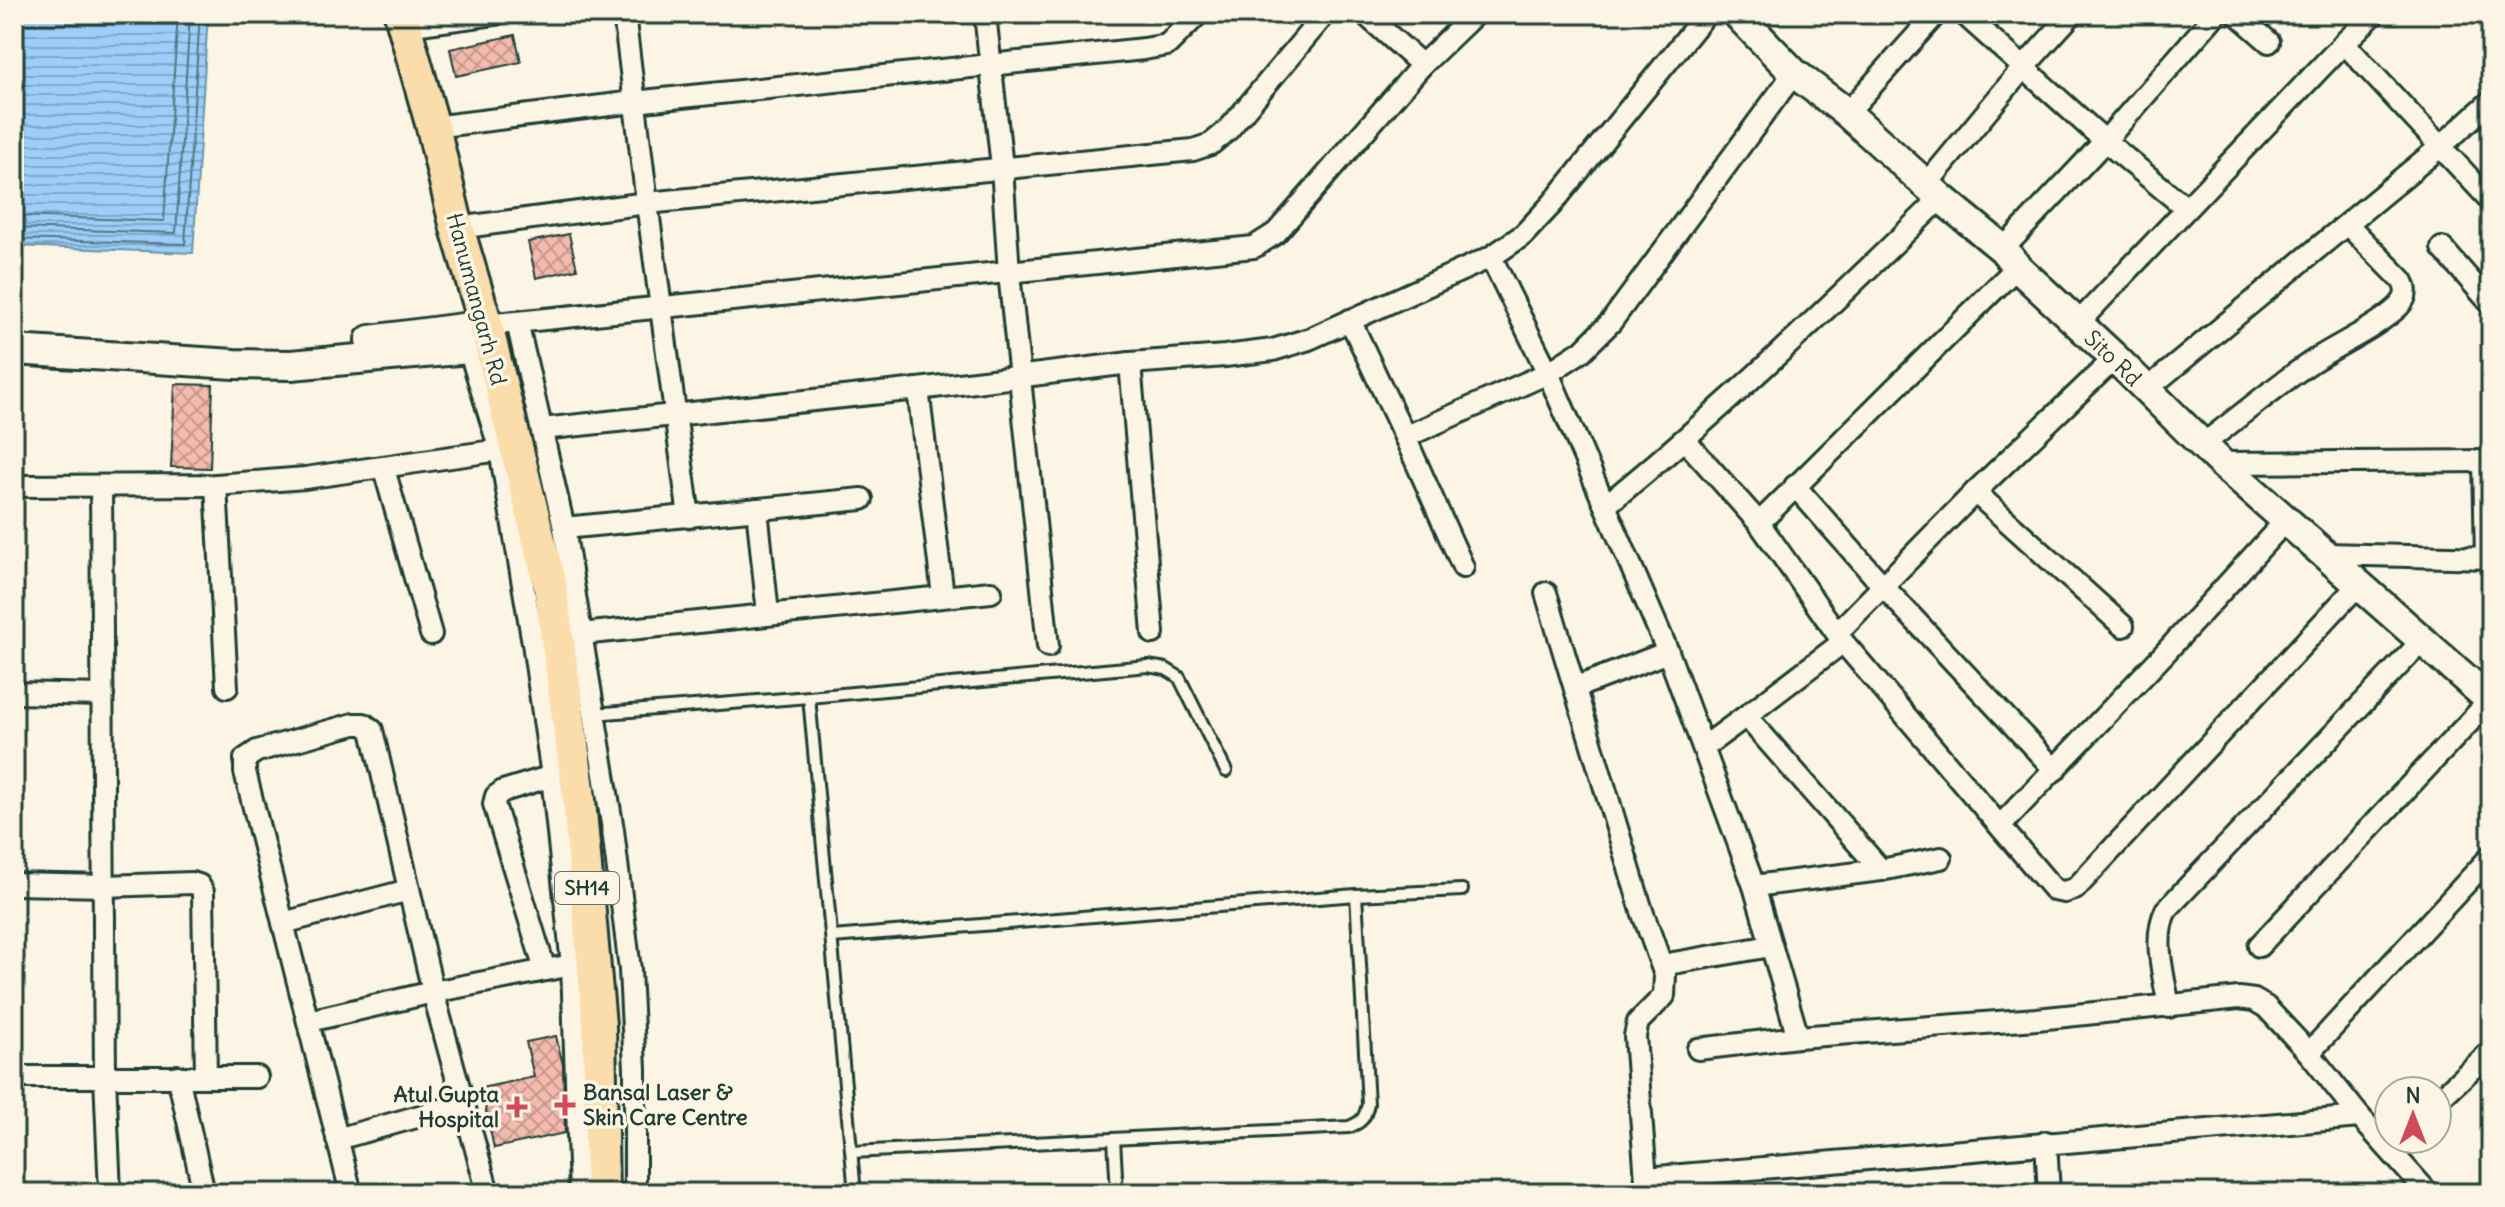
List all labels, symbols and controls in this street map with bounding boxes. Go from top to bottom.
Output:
street label: Hanumangarh Rd [441,210,513,388]
street label: Sito Rd [2078,324,2148,392]
road number: SH14 [555,872,619,904]
north arrow [2373,1075,2453,1155]
place label: Bansal Laser & Skin Care Centre [583,1078,748,1131]
place label: Atul Gupta Hospital [394,1080,499,1133]
text: N [2405,1081,2421,1109]
marker: Bansal Laser & Skin Care Centre [554,1094,576,1116]
marker: Atul Gupta Hospital [506,1096,528,1118]

